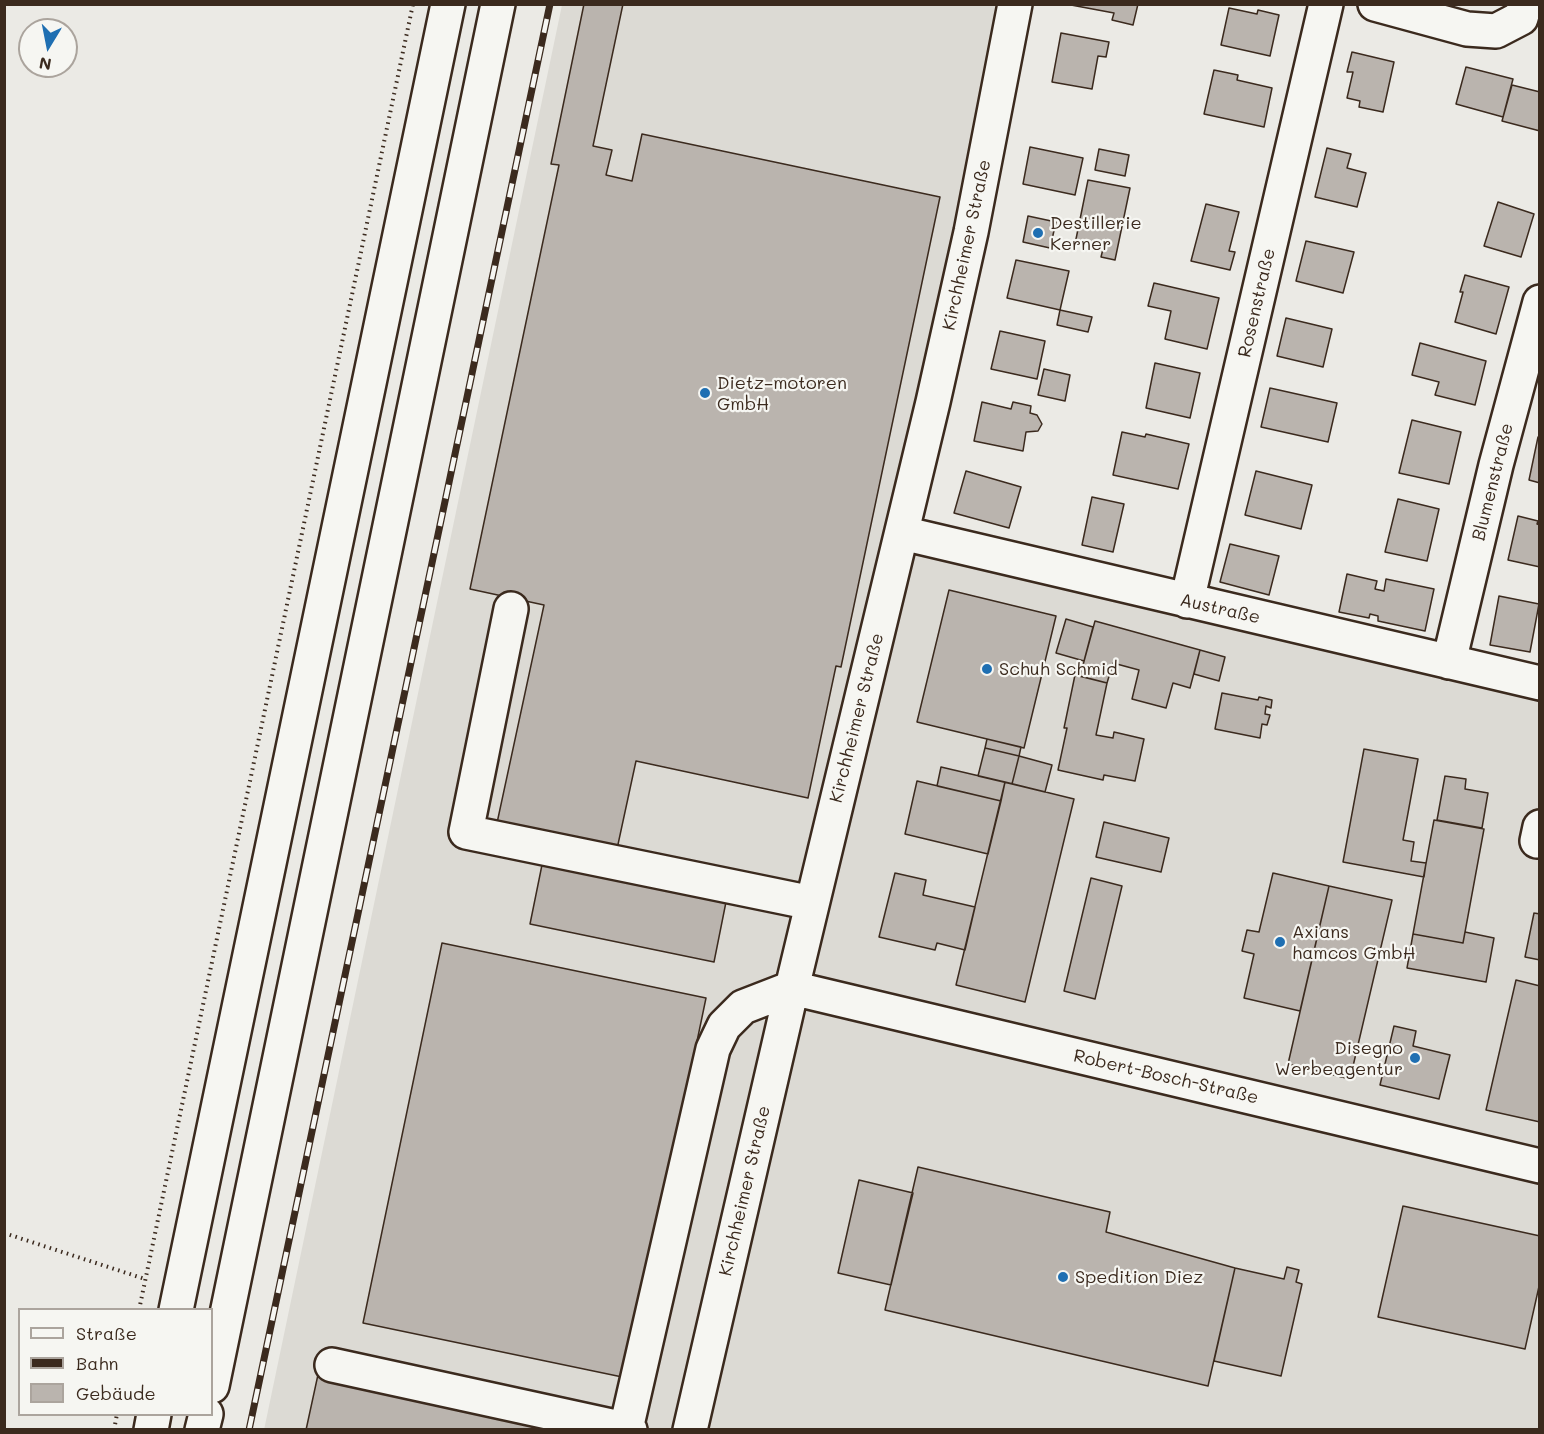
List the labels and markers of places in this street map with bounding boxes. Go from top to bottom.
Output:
place label: Destillerie Kerner [1050,212,1142,254]
marker: Destillerie Kerner [1031,226,1045,240]
place label: Dietz‐motoren GmbH [717,372,847,415]
marker: Dietz‐motoren GmbH [698,386,712,400]
place label: Schuh Schmid [999,658,1118,680]
marker: Schuh Schmid [980,662,994,676]
place label: Axians hamcos GmbH [1292,921,1415,964]
marker: Axians hamcos GmbH [1273,935,1287,949]
place label: Disegno Werbeagentur [1275,1037,1403,1080]
marker: Disegno Werbeagentur [1408,1051,1422,1065]
place label: Spedition Diez [1075,1266,1203,1288]
marker: Spedition Diez [1056,1270,1070,1284]

